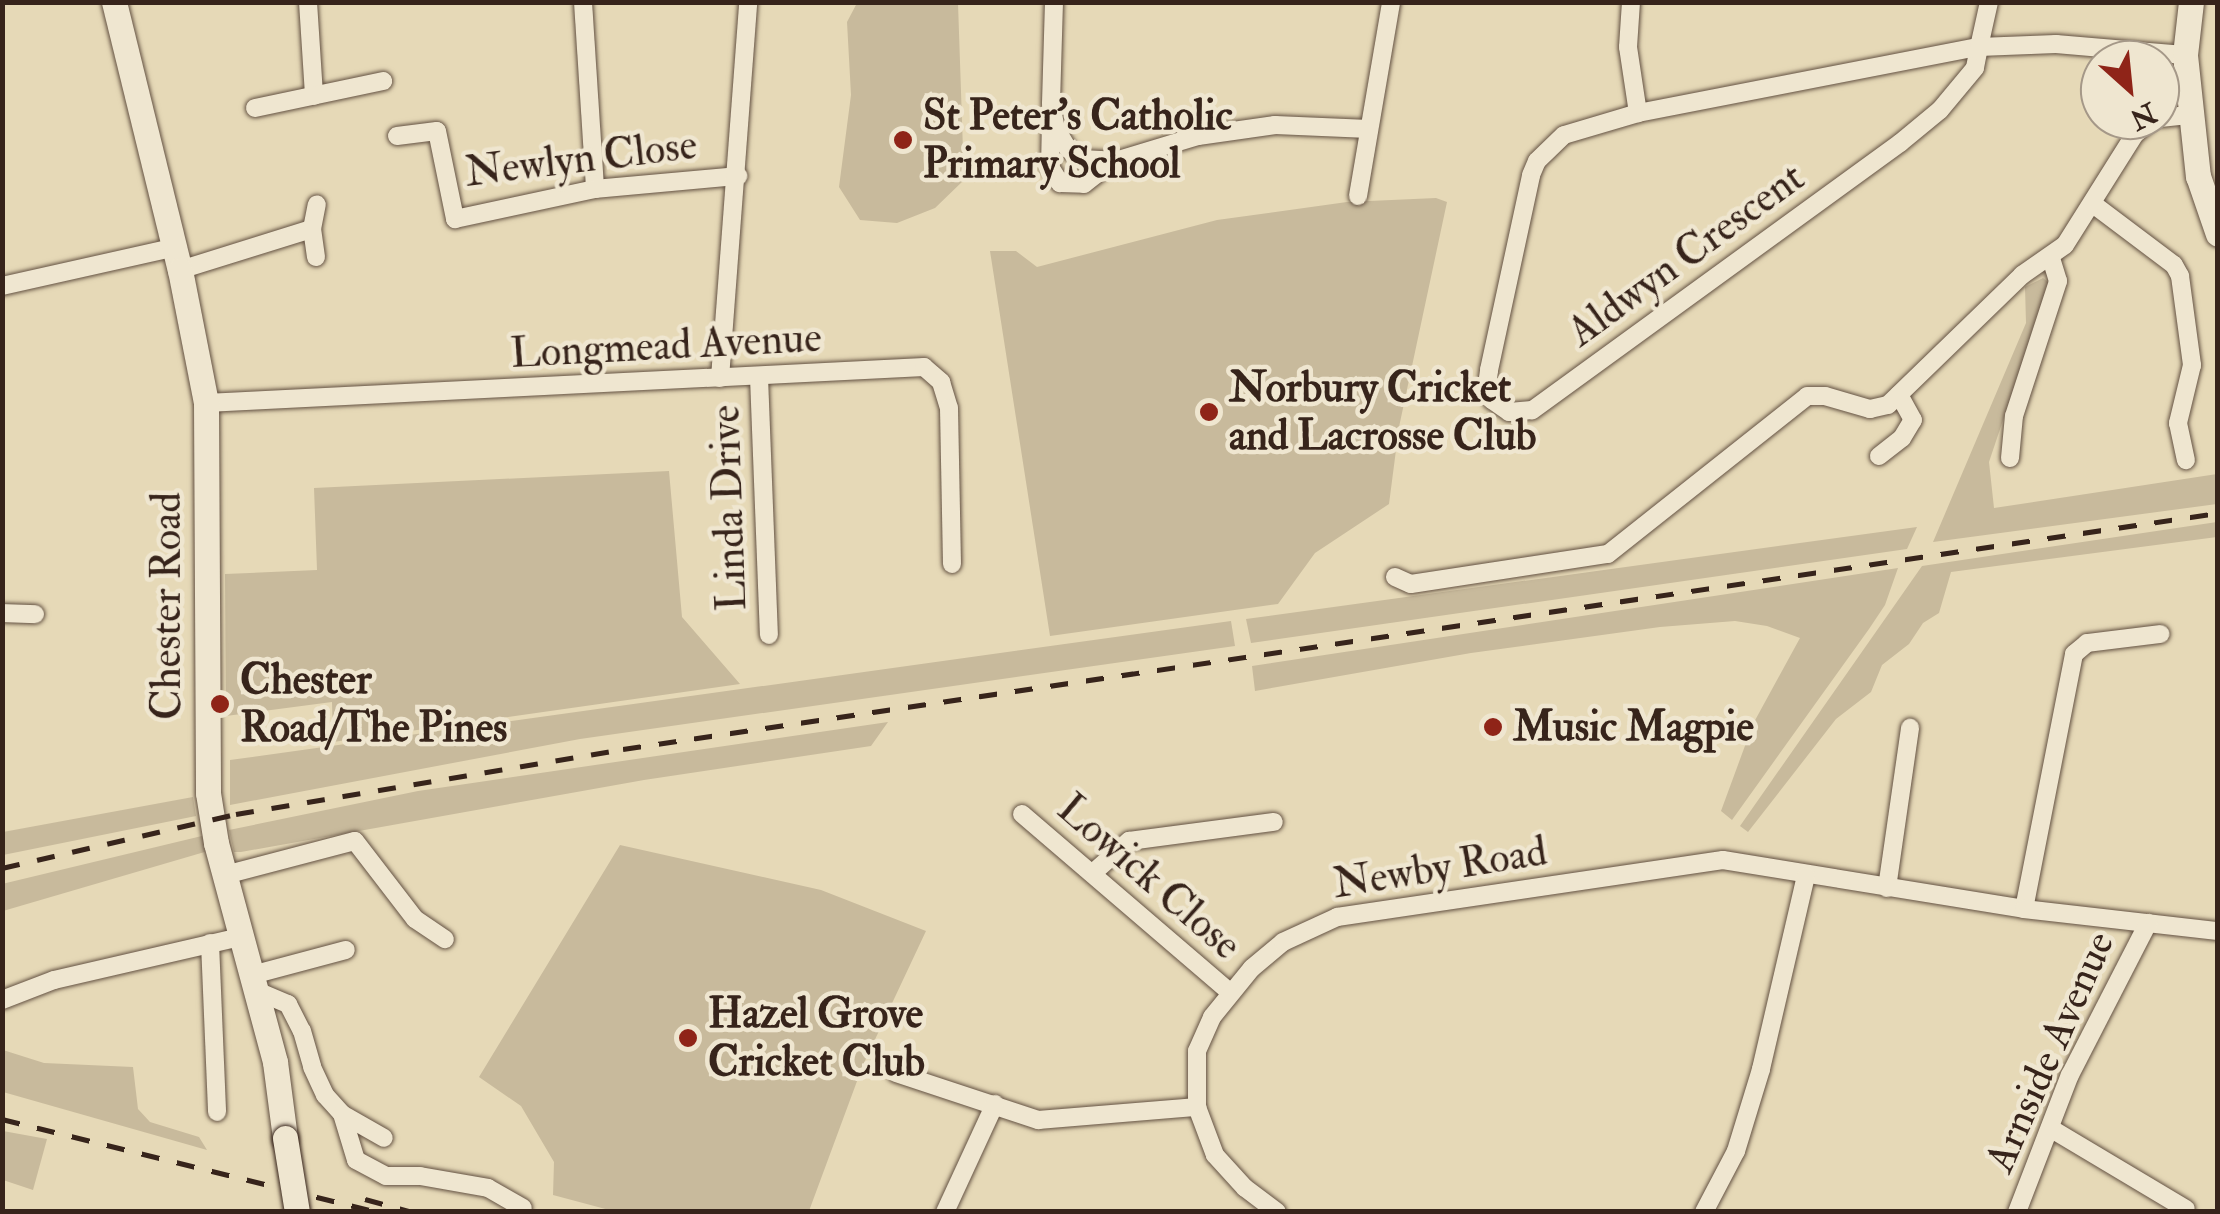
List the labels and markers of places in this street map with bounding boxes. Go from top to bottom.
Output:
place label: St Peter's Catholic Primary School [923,91,1232,190]
marker: St Peter's Catholic Primary School [892,129,914,151]
place label: Norbury Cricket and Lacrosse Club [1229,363,1536,462]
marker: Norbury Cricket and Lacrosse Club [1198,401,1220,423]
place label: Chester Road/The Pines [240,655,507,754]
marker: Chester Road/The Pines [209,693,231,715]
place label: Music Magpie [1513,702,1754,752]
marker: Music Magpie [1482,716,1504,738]
place label: Hazel Grove Cricket Club [708,989,925,1088]
marker: Hazel Grove Cricket Club [677,1027,699,1049]

